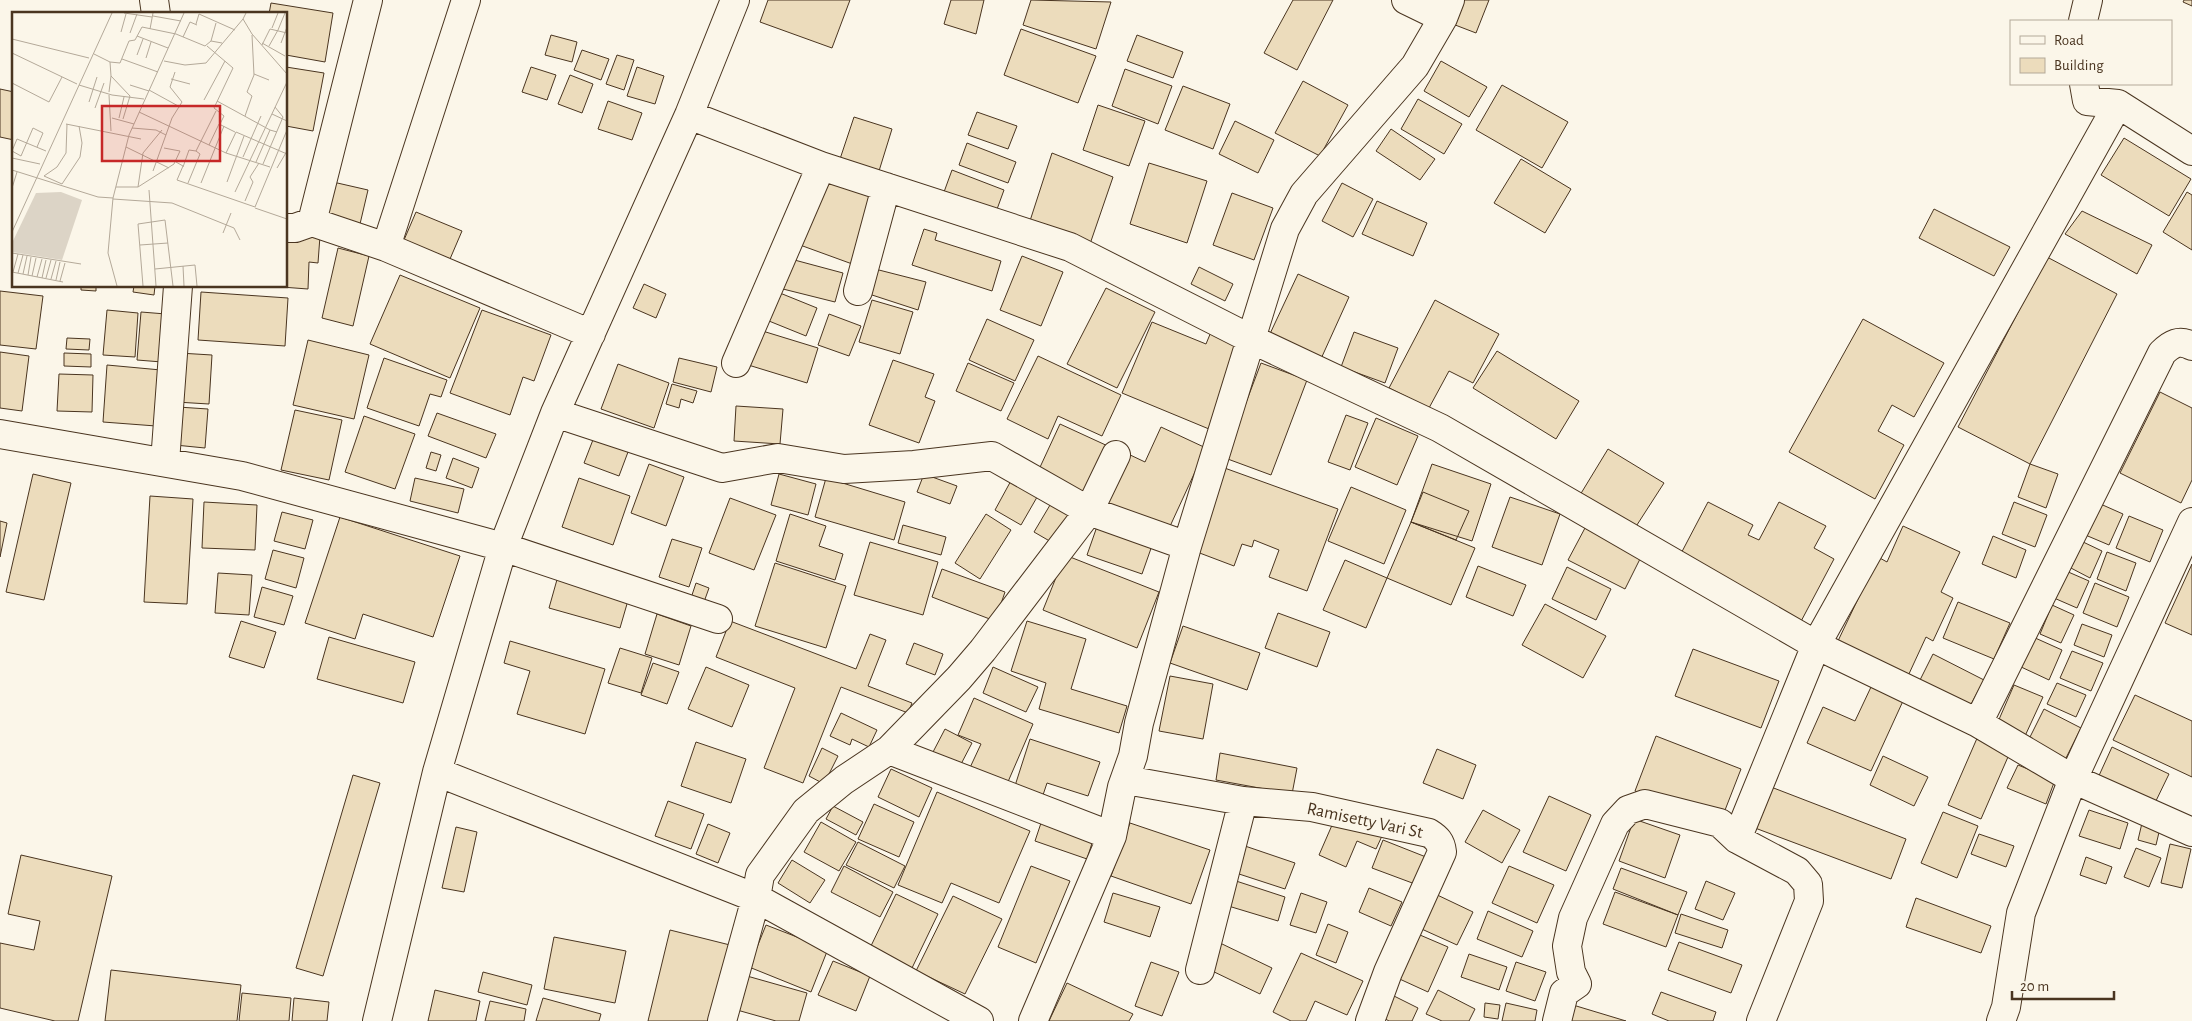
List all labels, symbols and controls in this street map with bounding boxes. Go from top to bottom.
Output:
inset map [12,12,288,288]
legend [2010,20,2172,85]
text: Road [2054,33,2084,48]
text: Building [2054,58,2104,73]
street label: Ramisetty Vari St [1305,800,1425,842]
scale bar [2012,968,2114,1000]
text: 20 m [2020,979,2049,994]

